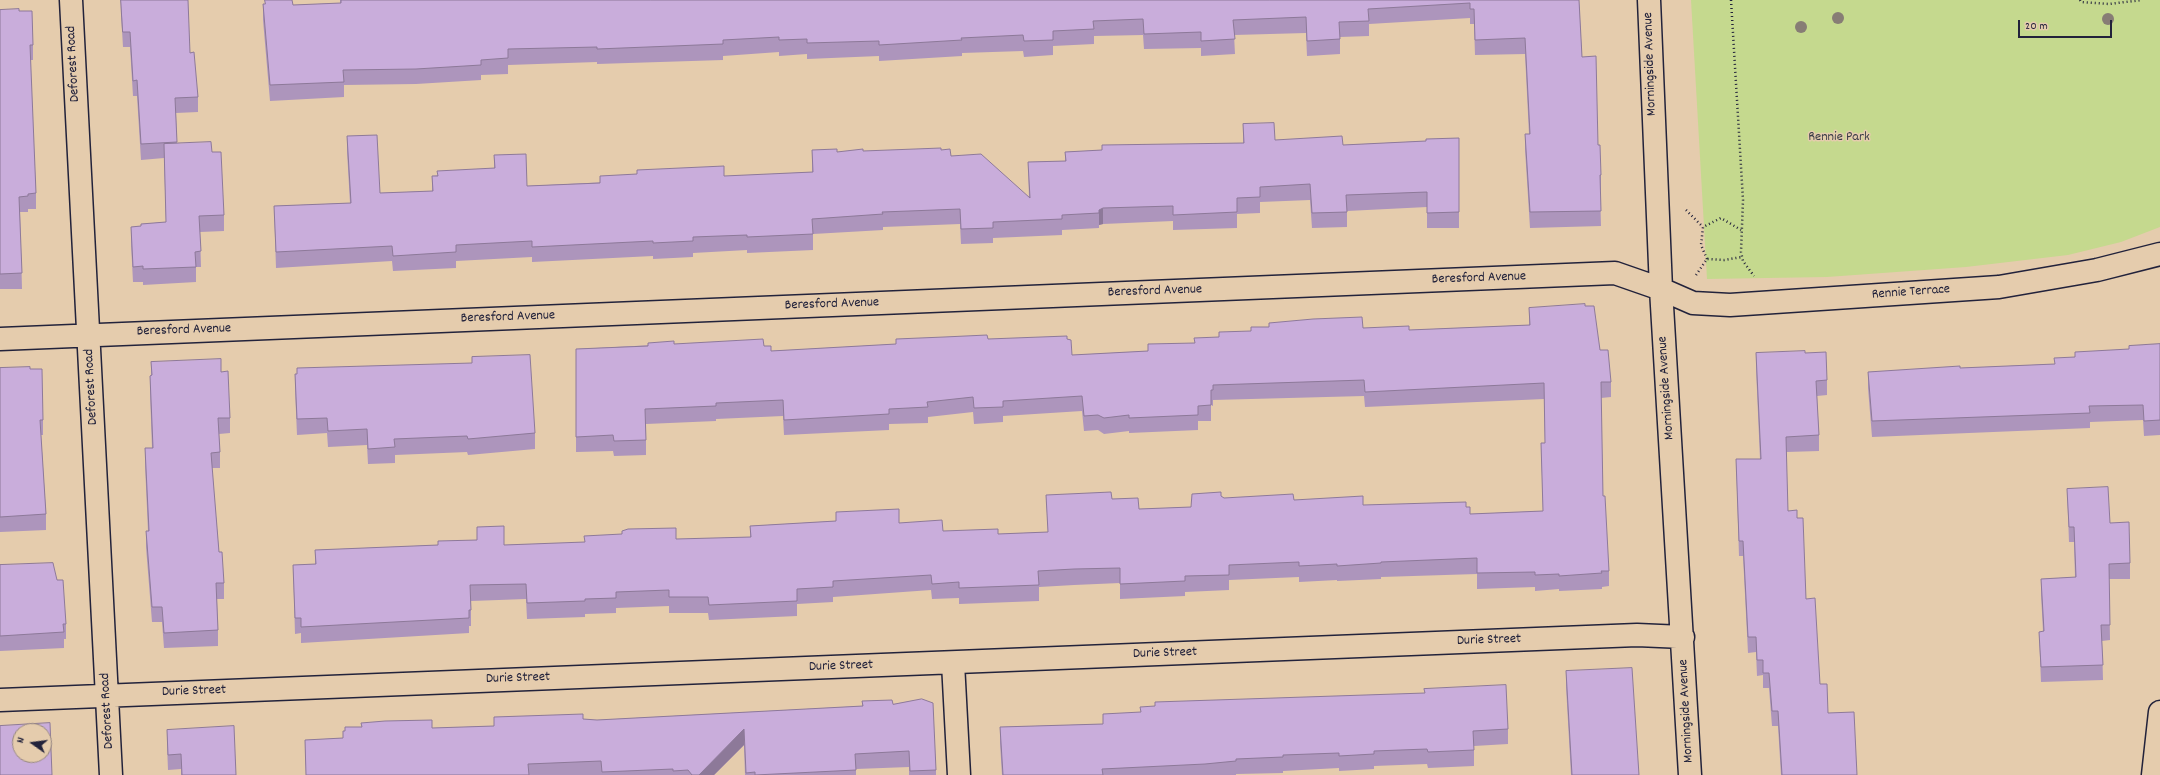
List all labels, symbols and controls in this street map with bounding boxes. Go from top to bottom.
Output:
street label: Morningside Avenue [1641,12,1661,116]
scale bar [2020,12,2114,38]
text: 20 m [2025,18,2048,35]
street label: Deforest Road [64,25,84,103]
park label: Rennie Park [1808,130,1870,146]
street label: Beresford Avenue [1431,269,1527,289]
street label: Beresford Avenue [1107,282,1203,302]
street label: Rennie Terrace [1871,282,1951,304]
street label: Beresford Avenue [784,295,880,315]
street label: Beresford Avenue [460,308,556,328]
street label: Beresford Avenue [136,321,232,341]
street label: Morningside Avenue [1655,336,1679,440]
street label: Deforest Road [82,348,102,426]
street label: Durie Street [1457,631,1521,651]
street label: Durie Street [1133,644,1197,664]
street label: Durie Street [809,657,873,677]
street label: Morningside Avenue [1676,659,1698,763]
street label: Durie Street [486,669,550,689]
street label: Deforest Road [98,672,118,750]
street label: Durie Street [162,682,226,702]
north arrow [12,723,52,763]
text: N [13,736,30,745]

